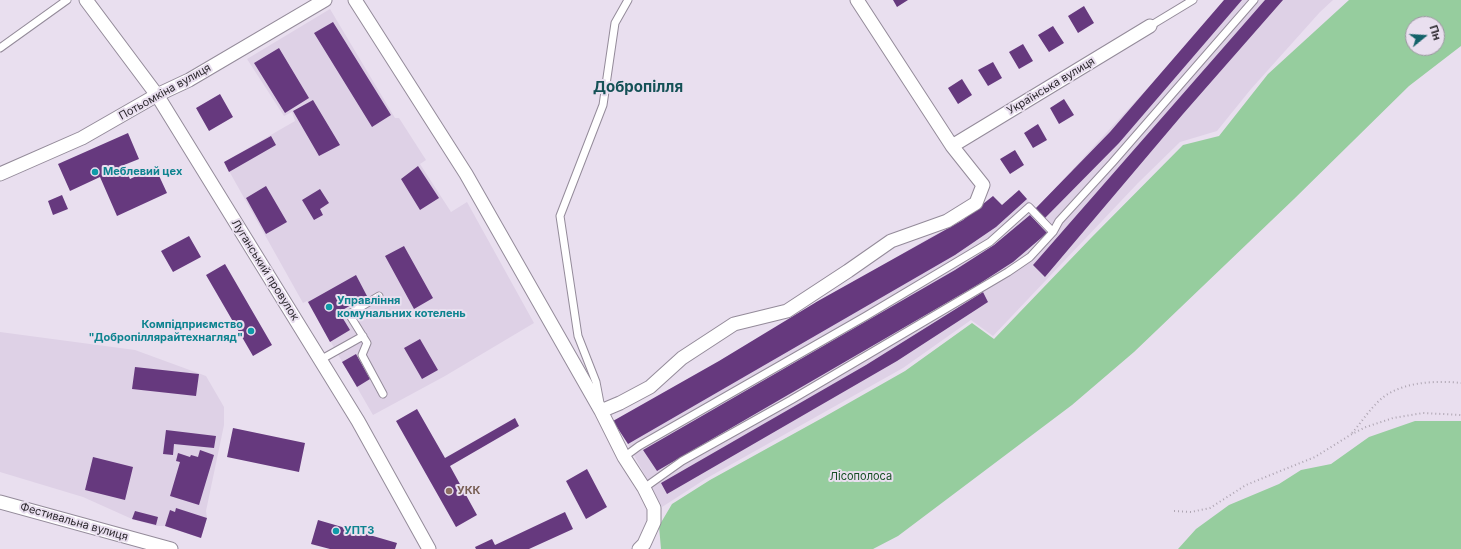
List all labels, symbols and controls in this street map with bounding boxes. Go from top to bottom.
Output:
north arrow [1405,16,1445,56]
text: Пн [1426,23,1444,42]
street label: Українська вулиця [1005,55,1097,117]
street label: Потьомкіна вулиця [117,61,213,123]
district label: Добропілля [593,78,683,96]
place label: Меблевий цех [103,165,182,179]
marker: Меблевий цех [90,167,100,177]
street label: Луганський провулок [228,217,302,323]
place label: Управління комунальних котелень [337,294,466,320]
marker: Управління комунальних котелень [324,302,334,312]
place label: Компідприємство "Добропіллярайтехнагляд" [88,318,243,344]
marker: Компідприємство "Добропіллярайтехнагляд" [246,326,256,336]
park label: Лісополоса [830,470,892,484]
place label: УКК [457,484,480,498]
marker: УКК [444,486,454,496]
street label: Фестивальна вулиця [19,500,129,544]
place label: УПТЗ [344,524,374,538]
marker: УПТЗ [331,526,341,536]

